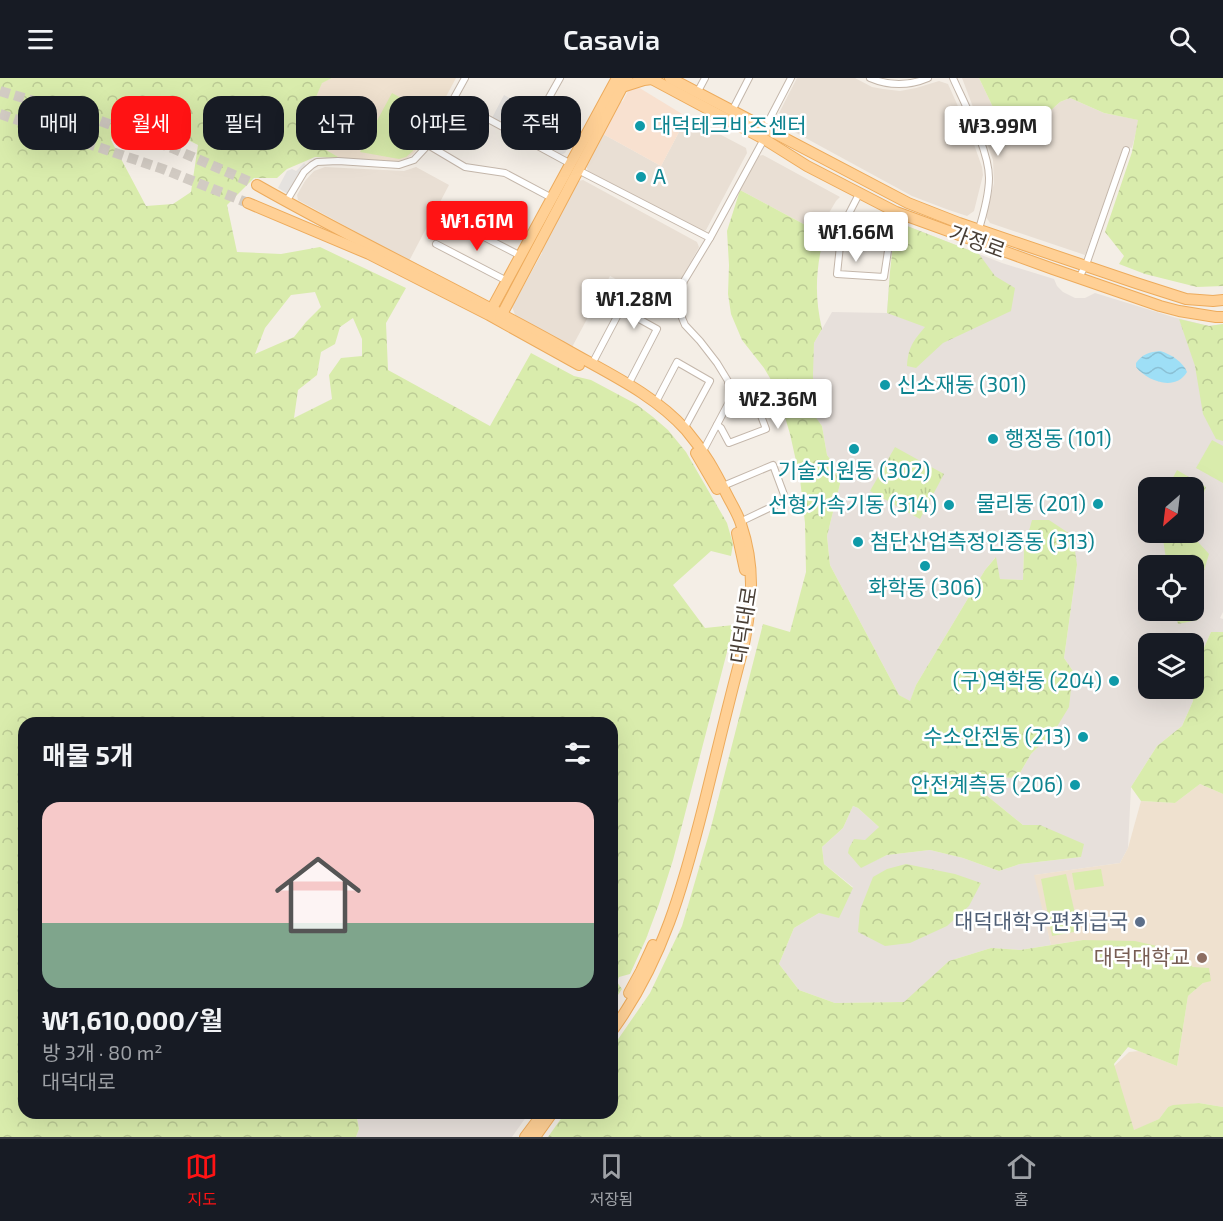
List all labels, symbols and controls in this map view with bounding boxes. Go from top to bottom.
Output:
icon: menu [24,23,57,56]
text: Casavia [563,23,660,55]
icon: search [1166,23,1199,56]
chip: 매매 [18,96,99,150]
chip: 월세 [111,96,191,150]
chip: 필터 [203,96,284,150]
chip: 신규 [296,96,377,150]
chip: 아파트 [389,96,489,150]
chip: 주택 [501,96,581,150]
pin: ₩3.99M [949,106,1047,157]
place label: 대덕테크비즈센터 [652,112,807,137]
text: ₩3.99M [959,113,1037,137]
marker: 대덕테크비즈센터 [633,119,647,133]
place label: A [653,163,666,188]
marker: A [634,170,648,184]
pin: ₩1.61M [428,201,526,252]
text: ₩1.61M [441,208,513,232]
pin: ₩1.66M [807,212,905,263]
text: ₩1.66M [818,219,894,243]
street label: 가정로 [946,219,1009,262]
pin: ₩1.28M [585,279,683,330]
text: ₩1.28M [596,286,672,310]
place label: 신소재동 (301) [897,371,1026,396]
marker: 신소재동 (301) [878,378,892,392]
pin: ₩2.36M [729,379,827,430]
text: ₩2.36M [739,386,817,410]
place label: 행정동 (101) [1005,425,1112,450]
marker: 행정동 (101) [986,432,1000,446]
marker: 기술지원동 (302) [847,442,861,456]
place label: 기술지원동 (302) [778,457,930,482]
north arrow [1138,477,1204,543]
map controls [1138,477,1204,699]
place label: 물리동 (201) [976,490,1086,515]
place label: 선형가속기동 (314) [768,491,937,516]
marker: 물리동 (201) [1091,497,1105,511]
marker: 선형가속기동 (314) [942,498,956,512]
place label: 첨단산업측정인증동 (313) [870,528,1095,553]
marker: 첨단산업측정인증동 (313) [851,535,865,549]
button: locate [1138,555,1204,621]
marker: 화학동 (306) [918,559,932,573]
place label: 화학동 (306) [868,574,982,599]
street label: 대덕대로 [724,585,761,665]
button: layers [1138,633,1204,699]
place label: (구)역학동 (204) [953,667,1102,692]
marker: (구)역학동 (204) [1107,674,1121,688]
place label: 수소안전동 (213) [923,723,1071,748]
marker: 수소안전동 (213) [1076,730,1090,744]
icon: filters [561,737,594,770]
text: 매물 5개 [42,739,134,770]
place label: 안전계측동 (206) [911,771,1063,796]
marker: 안전계측동 (206) [1068,778,1082,792]
icon: home [264,841,372,949]
place label: 대덕대학우편취급국 [954,908,1128,933]
marker: 대덕대학우편취급국 [1133,915,1147,929]
place label: 대덕대학교 [1093,944,1190,969]
marker: 대덕대학교 [1195,951,1209,965]
text: ₩1,610,000/월 [42,1004,223,1035]
text: 방 3개 · 80 m² [42,1040,162,1064]
text: 대덕대로 [42,1069,116,1093]
tab: 지도 [185,1150,218,1210]
tab: 저장됨 [589,1150,634,1210]
tab: 홈 [1005,1150,1038,1210]

